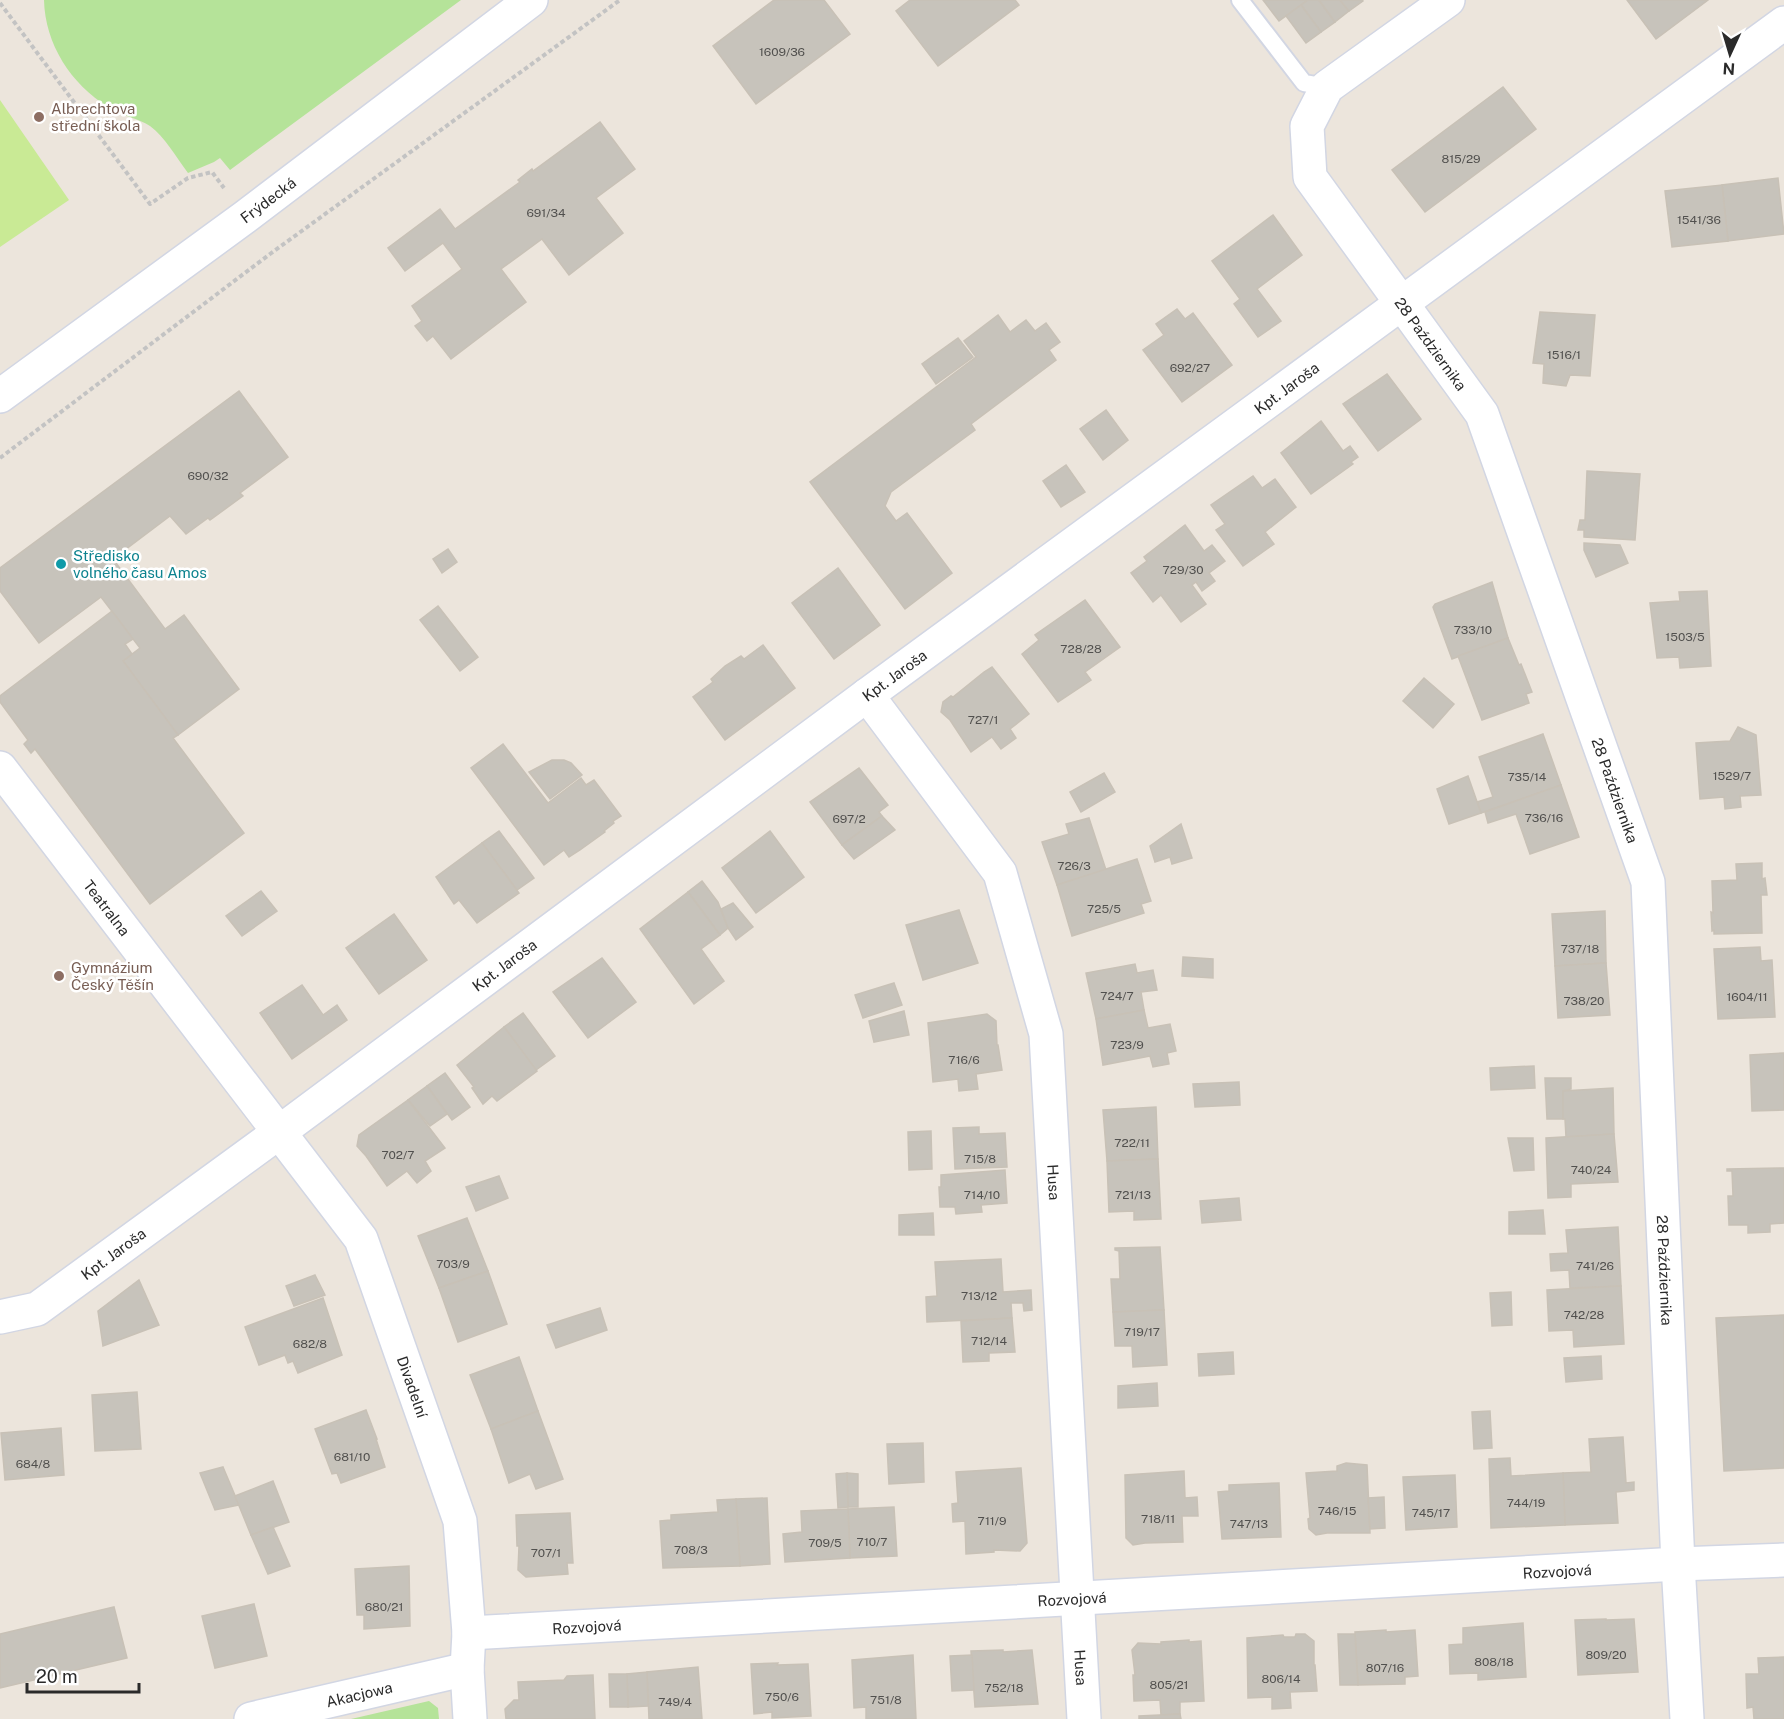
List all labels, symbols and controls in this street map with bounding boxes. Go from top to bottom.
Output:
north arrow [1700,24,1760,84]
house number: 1609/36 [759,45,805,59]
text: N [1722,59,1736,78]
place label: Albrechtova střední škola [51,100,140,134]
marker: Albrechtova střední škola [32,110,46,124]
house number: 815/29 [1441,152,1481,166]
street label: Frýdecká [237,173,299,226]
house number: 691/34 [526,206,566,220]
house number: 1541/36 [1677,213,1721,227]
street label: 28 Października [1392,294,1470,393]
house number: 1516/1 [1547,348,1581,362]
street label: Kpt. Jaroša [1251,359,1322,417]
house number: 692/27 [1170,361,1210,375]
house number: 690/32 [187,469,229,483]
place label: Středisko volného času Amos [73,547,207,581]
marker: Středisko volného času Amos [54,557,68,571]
house number: 729/30 [1163,563,1203,577]
house number: 733/10 [1454,623,1492,637]
house number: 1503/5 [1665,630,1705,644]
house number: 728/28 [1060,642,1102,656]
street label: Kpt. Jaroša [859,646,930,704]
house number: 727/1 [968,713,998,727]
street label: 28 Października [1589,735,1642,845]
house number: 1529/7 [1713,769,1751,783]
house number: 735/14 [1508,770,1547,784]
house number: 736/16 [1525,811,1563,825]
house number: 697/2 [832,812,866,826]
house number: 726/3 [1057,859,1091,873]
street label: Teatralna [80,877,134,939]
house number: 725/5 [1087,902,1121,916]
street label: Kpt. Jaroša [469,935,540,994]
house number: 737/18 [1561,942,1599,956]
place label: Gymnázium Český Těšín [71,959,154,993]
marker: Gymnázium Český Těšín [52,969,66,983]
house number: 724/7 [1100,989,1134,1003]
house number: 1604/11 [1726,990,1768,1004]
house number: 738/20 [1564,994,1604,1008]
house number: 723/9 [1110,1038,1144,1052]
house number: 716/6 [948,1053,980,1067]
house number: 722/11 [1114,1136,1150,1150]
house number: 702/7 [382,1148,414,1162]
house number: 715/8 [964,1152,996,1166]
house number: 740/24 [1571,1163,1612,1177]
street label: Husa [1045,1164,1064,1201]
house number: 714/10 [964,1188,1000,1202]
house number: 721/13 [1115,1188,1151,1202]
street label: 28 Października [1654,1215,1676,1326]
street label: Kpt. Jaroša [77,1224,149,1283]
house number: 703/9 [436,1257,470,1271]
house number: 741/26 [1576,1259,1614,1273]
house number: 713/12 [961,1289,997,1303]
house number: 742/28 [1564,1308,1605,1322]
house number: 719/17 [1124,1325,1160,1339]
house number: 712/14 [971,1334,1008,1348]
house number: 682/8 [293,1337,327,1351]
street label: Divadelní [394,1354,432,1420]
house number: 681/10 [334,1450,370,1464]
house number: 684/8 [16,1457,51,1471]
house number: 744/19 [1507,1496,1545,1510]
house number: 746/15 [1318,1504,1357,1518]
house number: 745/17 [1412,1506,1450,1520]
house number: 718/11 [1141,1512,1175,1526]
house number: 711/9 [978,1514,1006,1528]
house number: 747/13 [1230,1517,1268,1531]
house number: 710/7 [856,1535,888,1549]
house number: 709/5 [808,1536,842,1550]
house number: 708/3 [674,1543,708,1557]
house number: 707/1 [531,1546,561,1560]
street label: Rozvojová [1522,1560,1592,1581]
street label: Rozvojová [1037,1588,1107,1609]
house number: 680/21 [365,1600,403,1614]
street label: Rozvojová [552,1616,622,1637]
house number: 809/20 [1585,1648,1627,1662]
street label: Husa [1072,1649,1091,1686]
house number: 808/18 [1474,1655,1514,1669]
scale bar [27,1656,140,1694]
house number: 807/16 [1366,1661,1404,1675]
text: 20 m [36,1666,78,1687]
house number: 806/14 [1261,1672,1301,1686]
street label: Akacjowa [324,1678,394,1710]
house number: 805/21 [1150,1678,1188,1692]
house number: 752/18 [985,1681,1024,1695]
house number: 750/6 [765,1690,799,1704]
house number: 751/8 [870,1693,902,1707]
house number: 749/4 [658,1695,692,1709]

